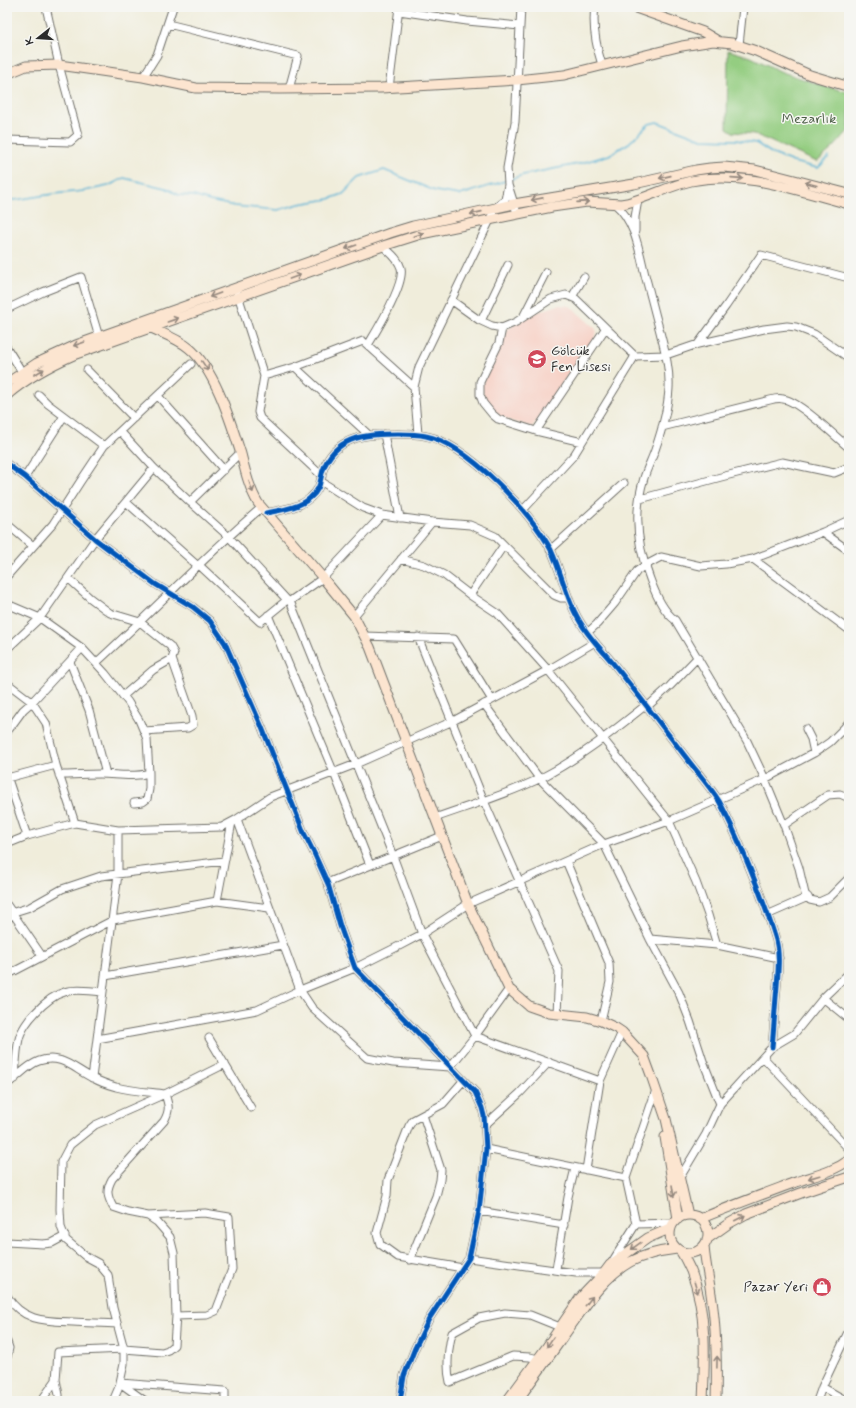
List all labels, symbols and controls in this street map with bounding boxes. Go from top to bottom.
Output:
north arrow [18,18,58,58]
text: K [21,35,37,46]
park label: Mezarlık [782,110,836,128]
one-way arrow [659,173,672,181]
one-way arrow [730,175,743,182]
one-way arrow [805,180,818,187]
one-way arrow [531,196,544,204]
one-way arrow [576,199,589,206]
one-way arrow [469,209,482,217]
one-way arrow [412,231,425,238]
one-way arrow [345,244,357,252]
one-way arrow [289,273,301,281]
one-way arrow [209,291,221,299]
one-way arrow [166,316,178,324]
one-way arrow [74,340,86,348]
place label: Gölcük Fen Lisesi [551,342,611,376]
school or university icon: Gölcük Fen Lisesi [526,348,548,370]
one-way arrow [201,361,209,372]
one-way arrow [32,367,44,375]
one-way arrow [248,481,255,494]
one-way arrow [808,1174,821,1181]
one-way arrow [669,1185,677,1198]
one-way arrow [734,1214,746,1221]
one-way arrow [631,1242,642,1250]
shop icon: Pazar Yeri [811,1276,833,1298]
place label: Pazar Yeri [744,1278,808,1296]
one-way arrow [693,1281,700,1294]
one-way arrow [585,1296,593,1307]
one-way arrow [546,1336,554,1347]
one-way arrow [713,1356,721,1369]

